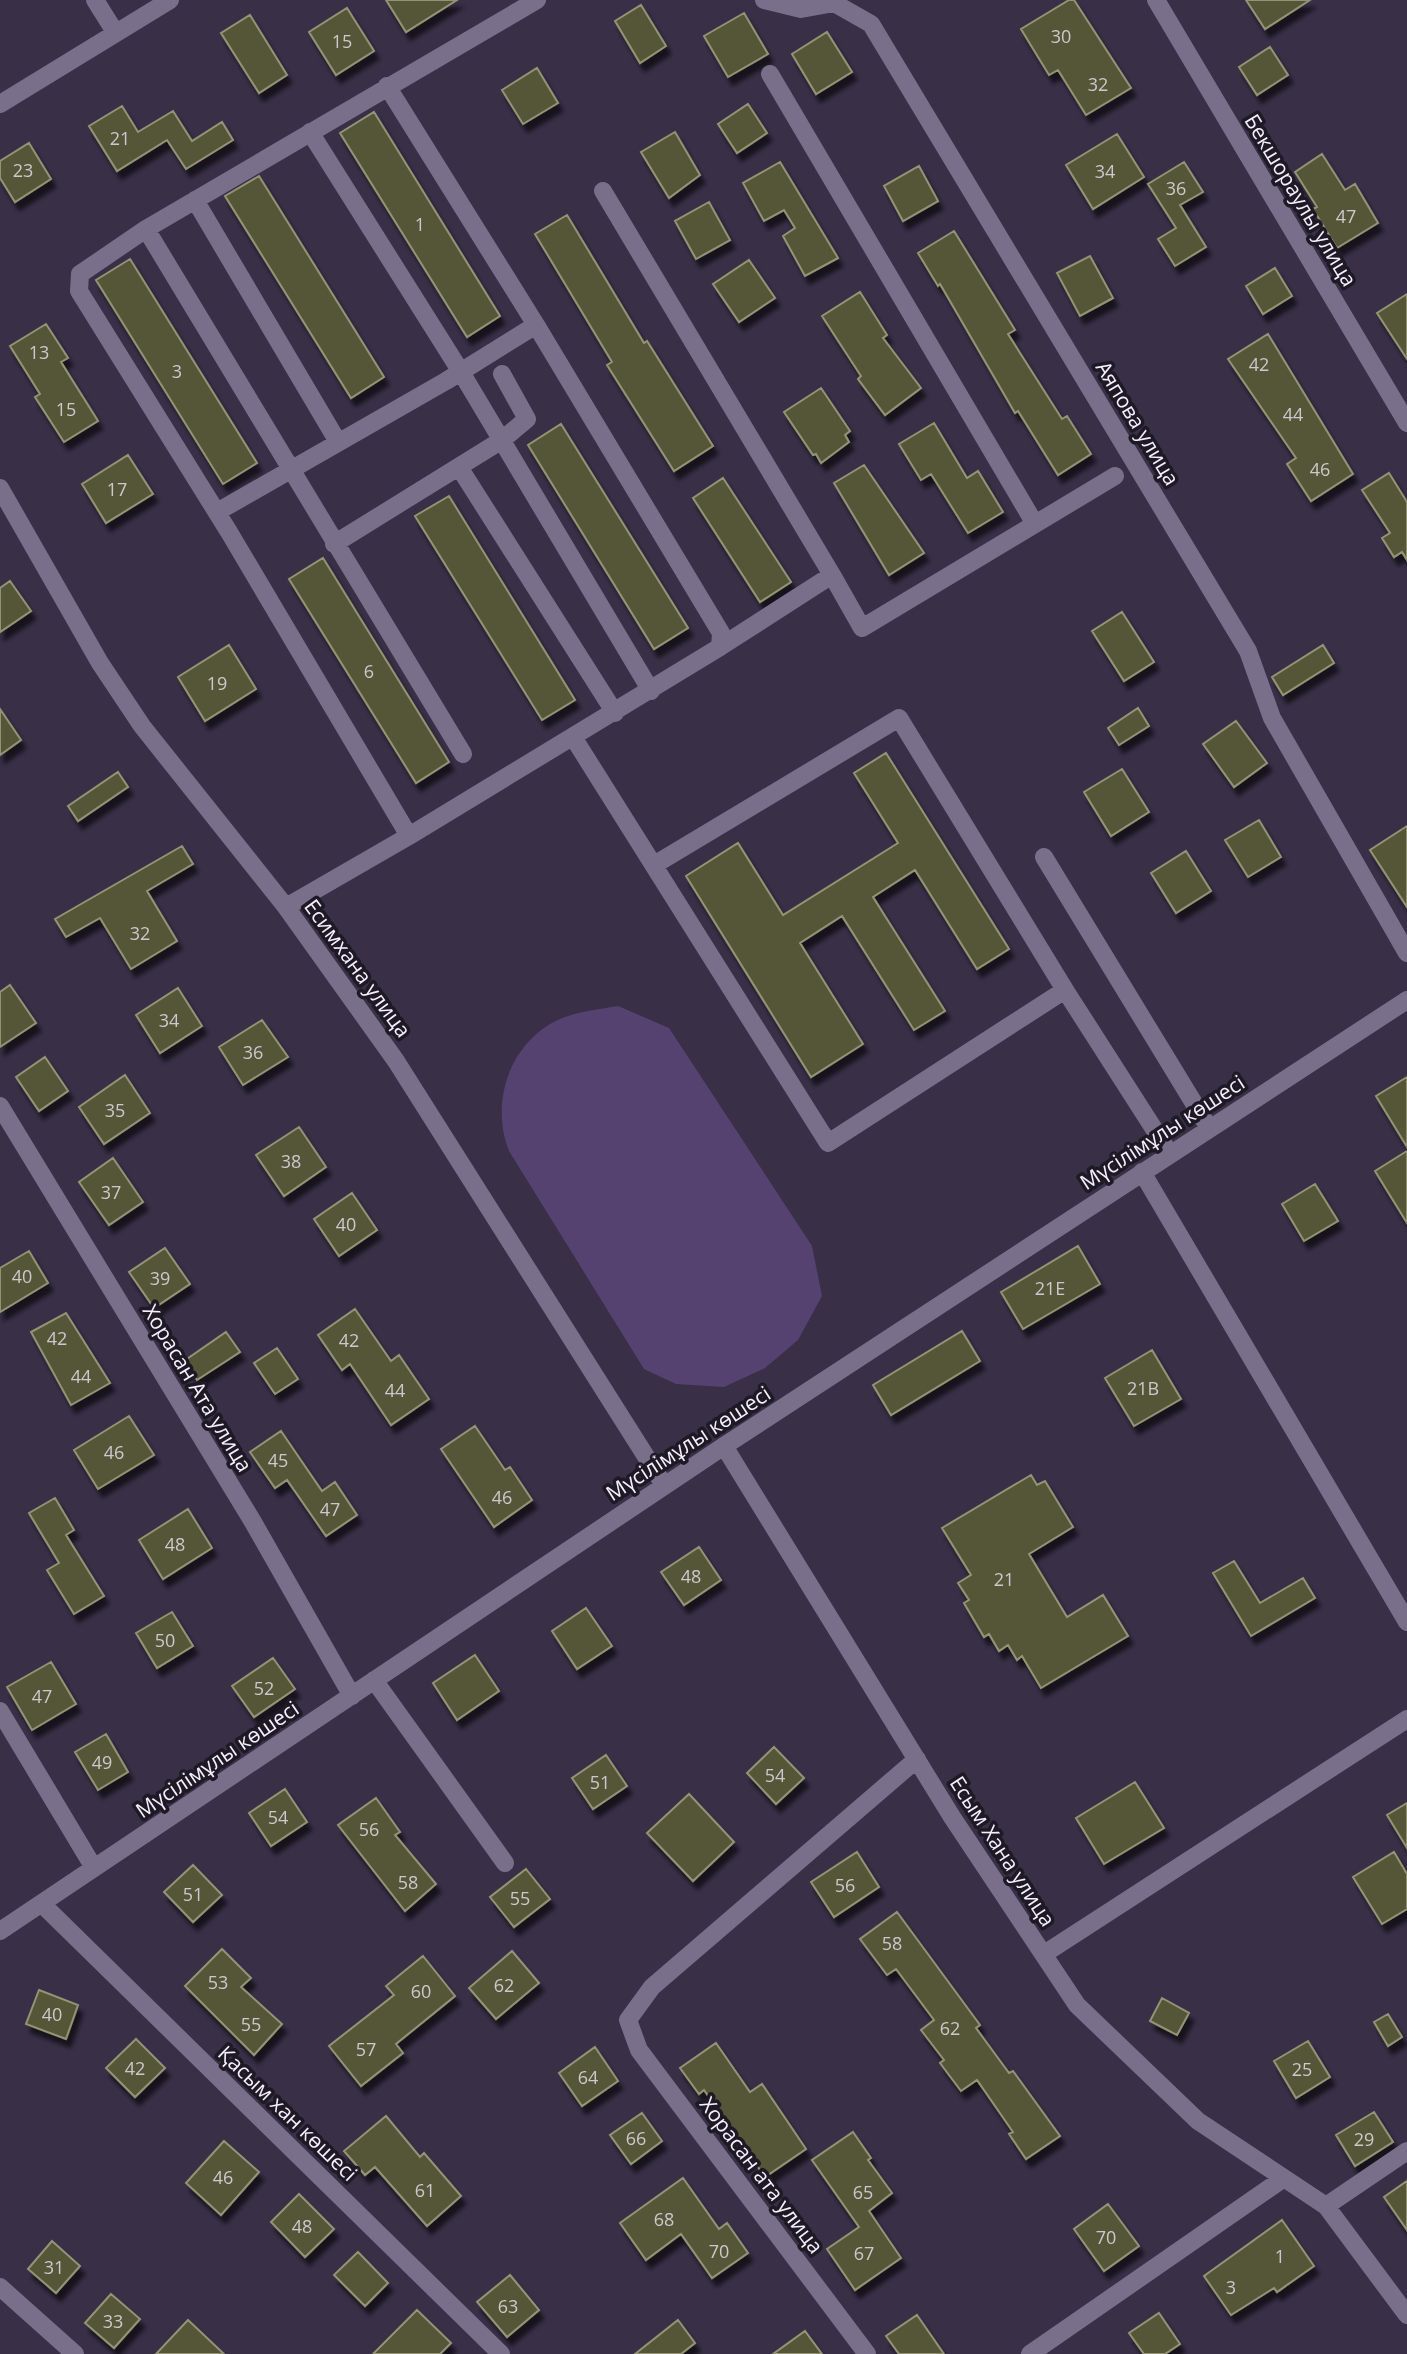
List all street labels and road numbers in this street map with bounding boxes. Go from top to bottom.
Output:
street label: Бекшораулы улица [1238,109,1364,291]
street label: Аяпова улица [1090,356,1186,490]
street label: Есимхана улица [298,893,418,1043]
street label: Мүсілімұлы көшесі [1074,1068,1250,1196]
street label: Хорасан Ата улица [137,1299,259,1477]
street label: Мүсілімұлы көшесі [600,1379,776,1507]
street label: Мүсілімұлы көшесі [130,1694,304,1824]
street label: Есым Хана улица [944,1771,1062,1931]
street label: Қасым хан көшесі [212,2039,364,2187]
street label: Хорасан ата улица [694,2091,830,2259]

